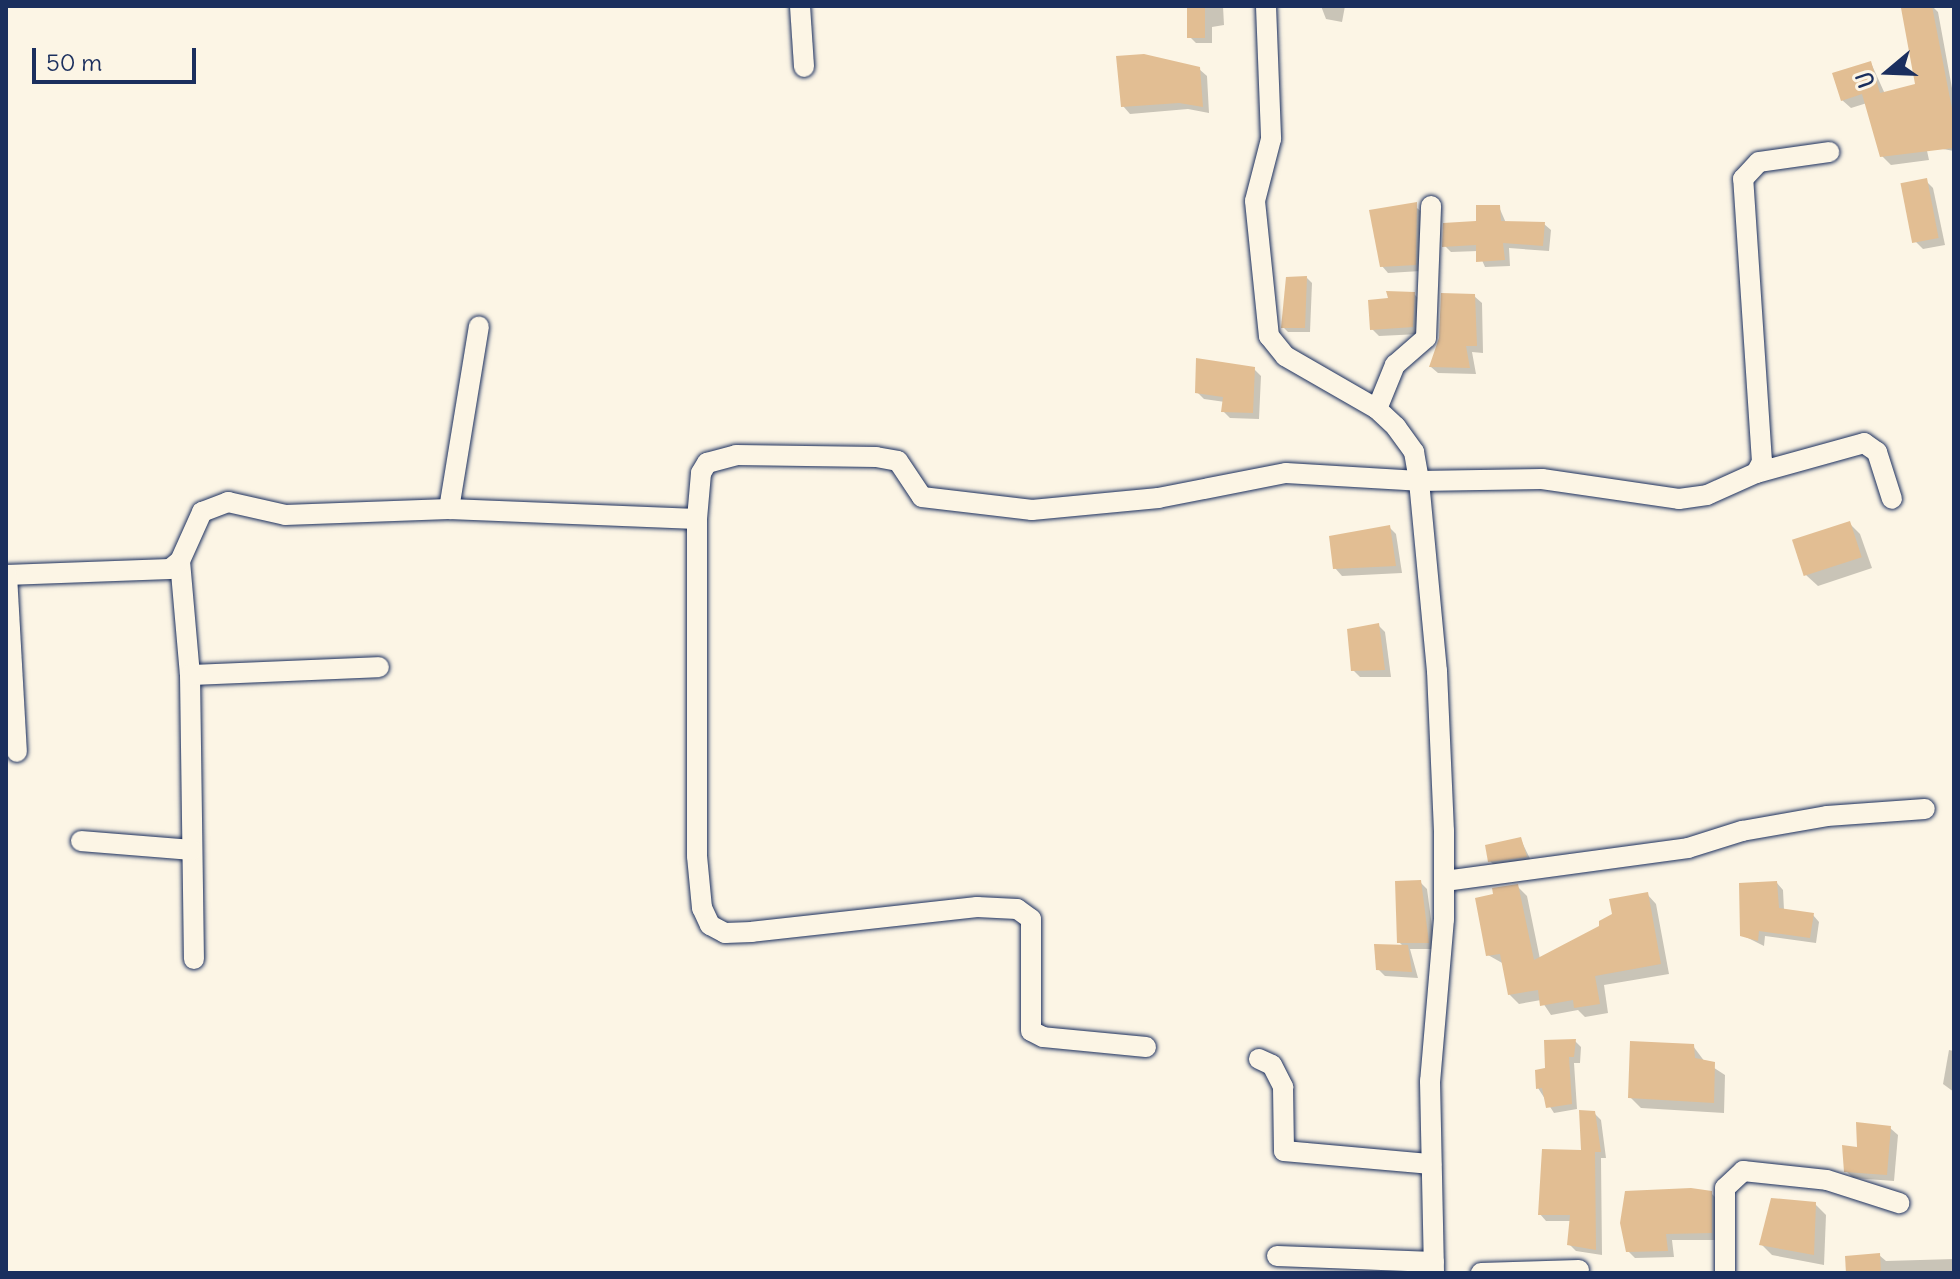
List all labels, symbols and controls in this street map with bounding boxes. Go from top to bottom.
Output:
scale bar [36,32,200,82]
north arrow [1848,32,1928,112]
text: 50 m [46,47,102,77]
text: U [1850,68,1881,91]

